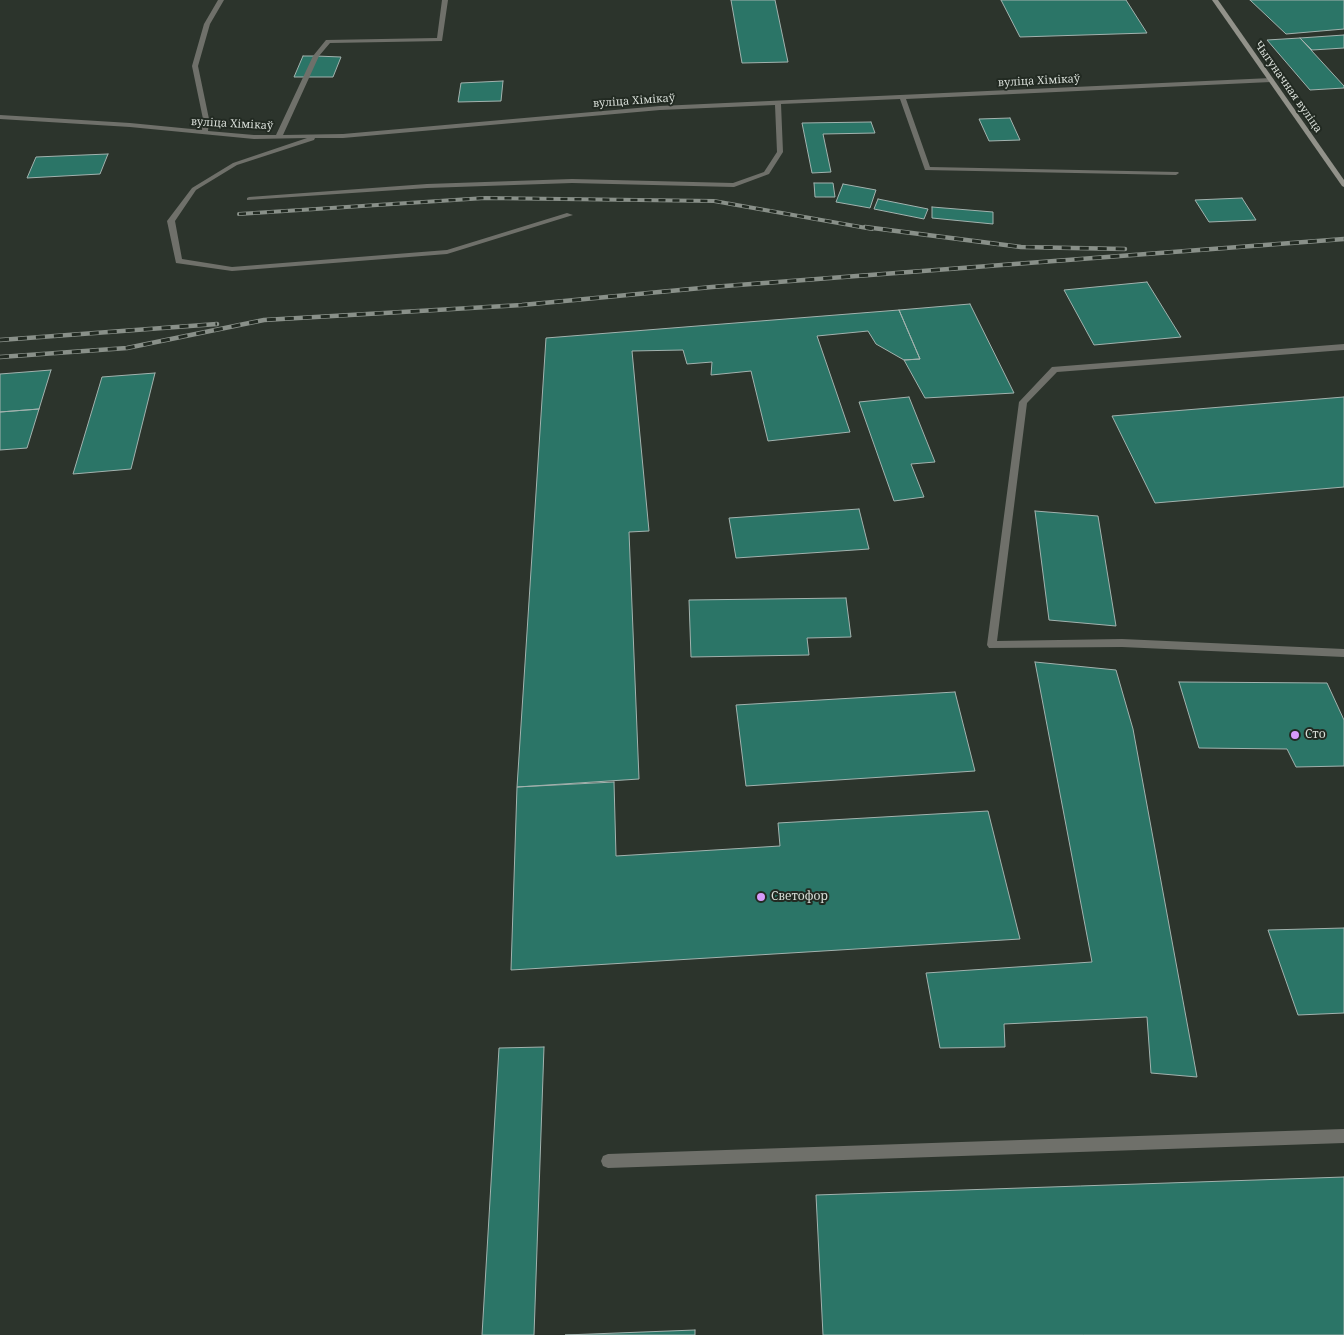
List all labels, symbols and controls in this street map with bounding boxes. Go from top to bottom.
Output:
street label: Чыгуначная вуліца [1251,39,1325,135]
street label: вуліца Хімікаў [998,72,1080,90]
street label: вуліца Хімікаў [593,92,675,110]
street label: вуліца Хімікаў [191,115,273,133]
place label: Сто [1305,728,1326,742]
marker: Сто [1289,729,1301,741]
place label: Светофор [771,890,828,904]
marker: Светофор [755,891,767,903]

